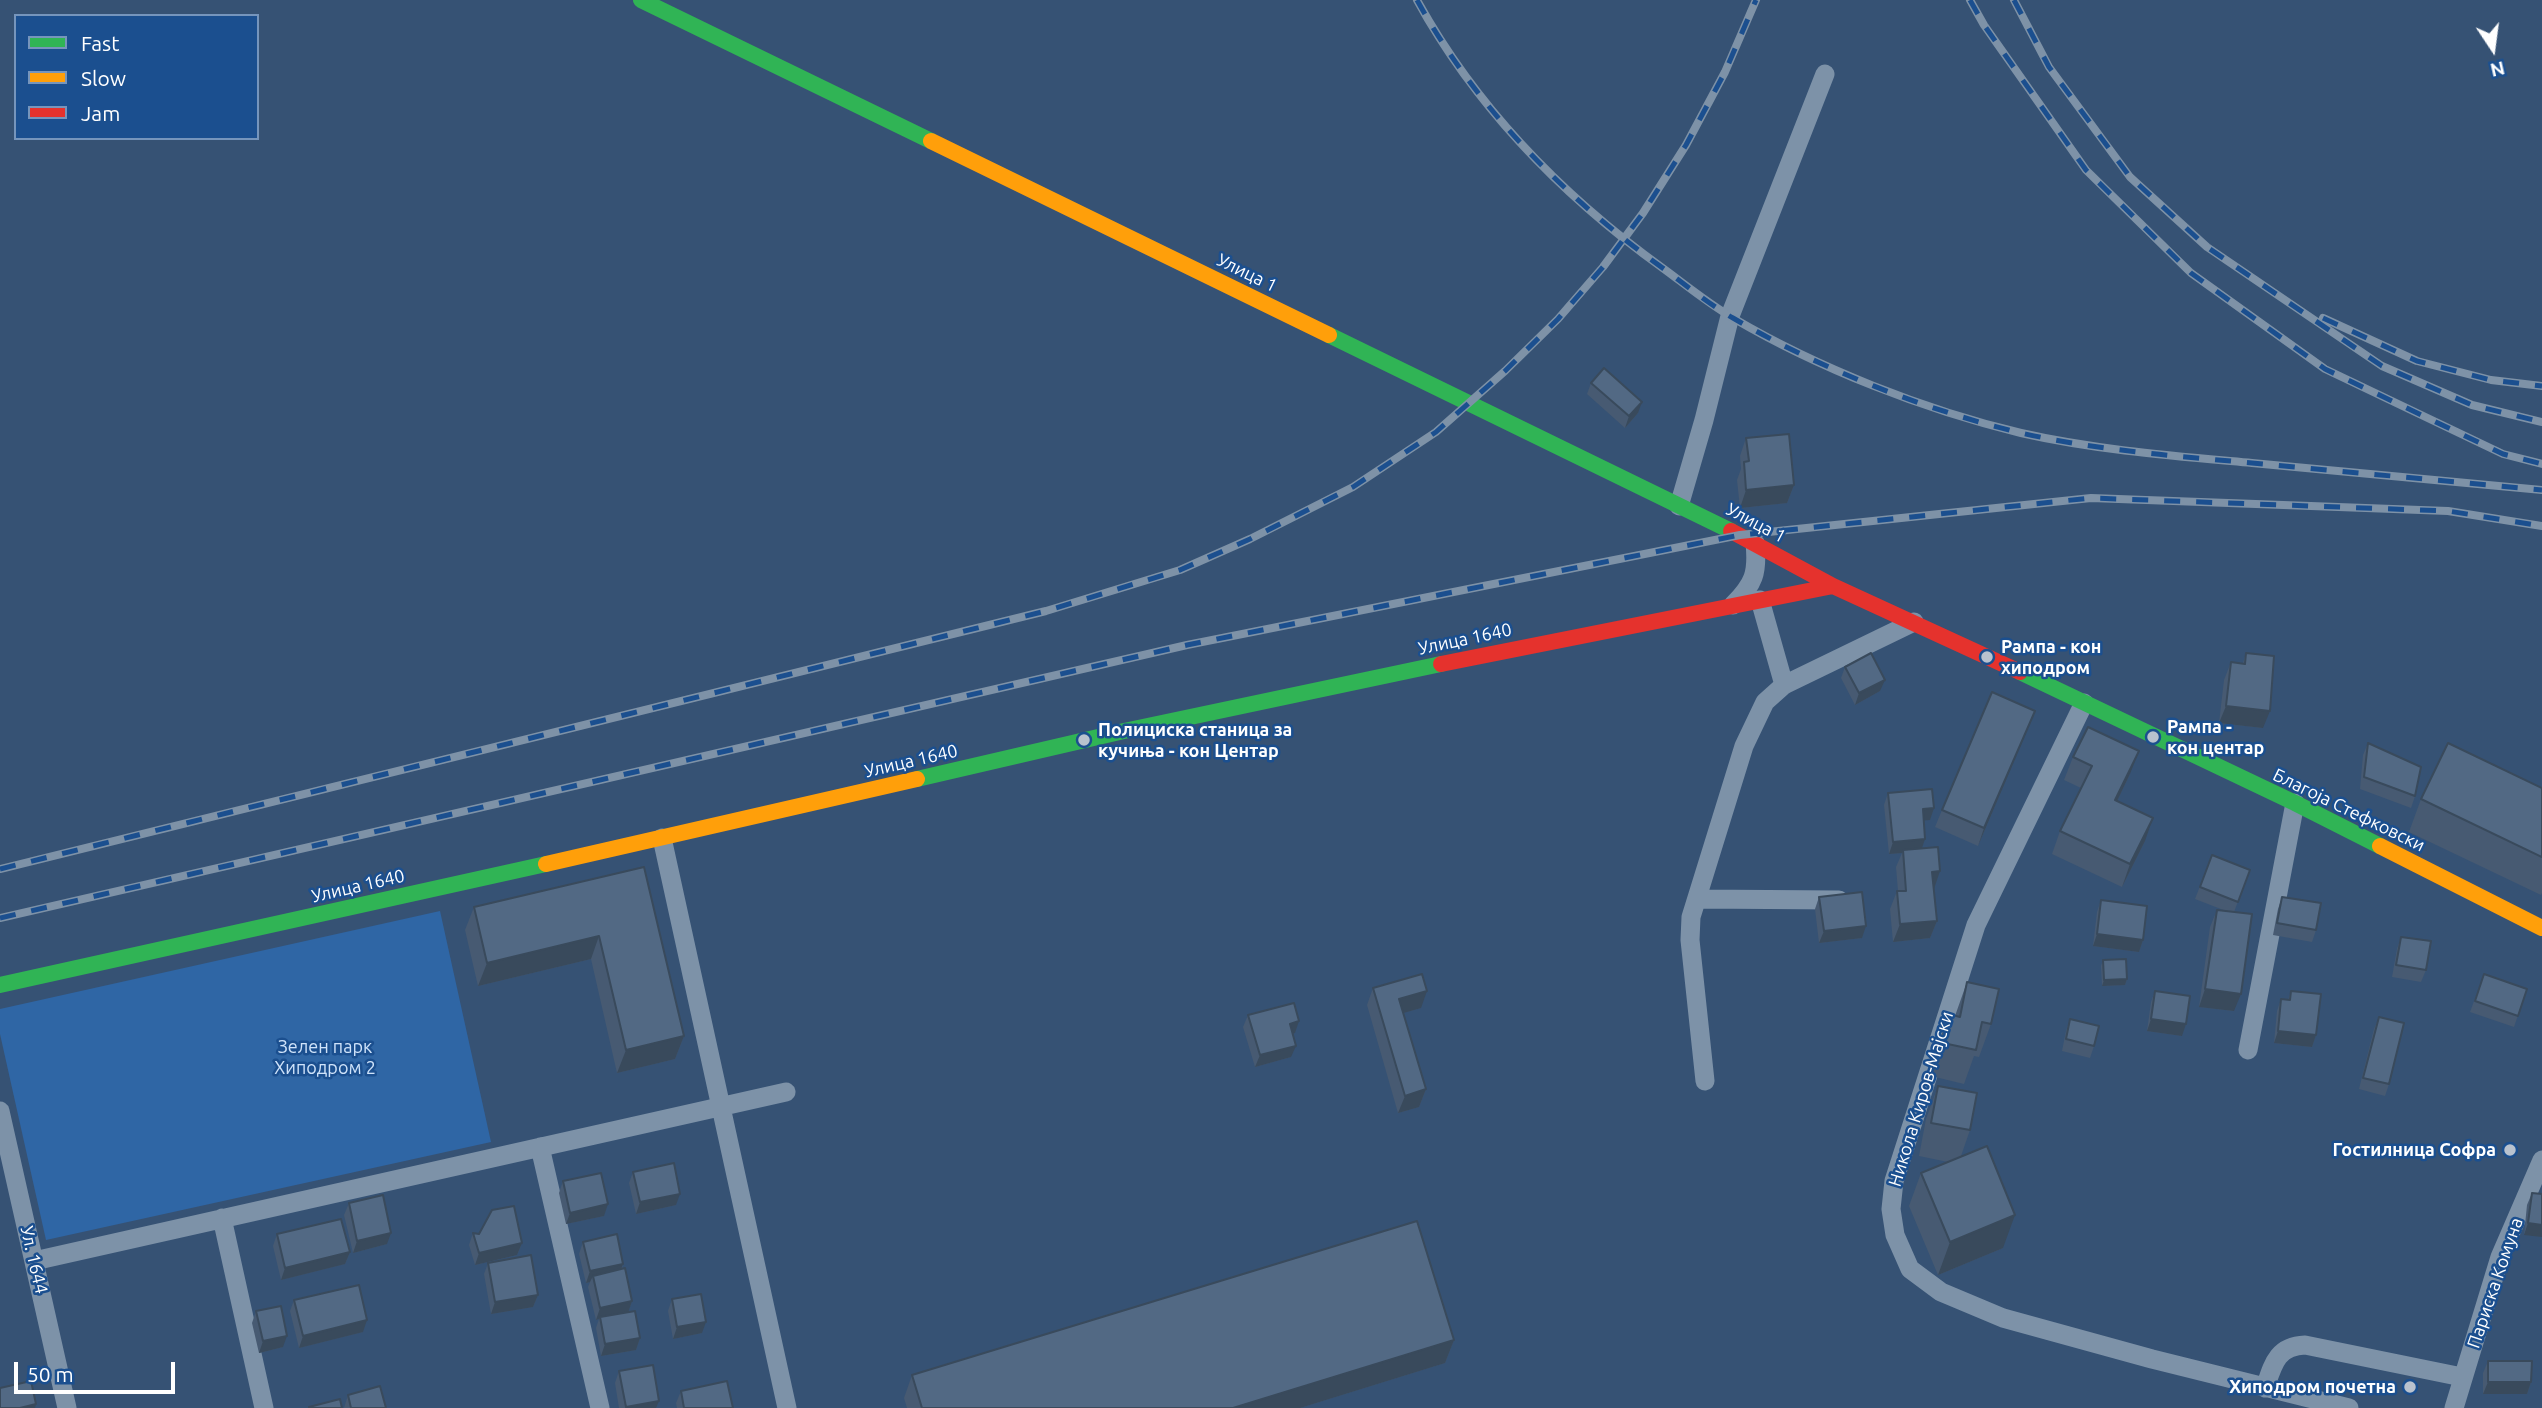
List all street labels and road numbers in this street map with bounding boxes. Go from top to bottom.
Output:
street label: Улица 1 [1213,249,1281,297]
street label: Улица 1 [1723,498,1789,548]
street label: Улица 1640 [1416,619,1514,659]
street label: Улица 1640 [862,740,960,782]
street label: Благоја Стефковски [2270,764,2428,856]
street label: Улица 1640 [309,865,407,907]
street label: Никола Киров-Мајски [1884,1009,1958,1189]
street label: Париска Комуна [2463,1215,2527,1351]
street label: Ул. 1644 [16,1224,52,1296]

